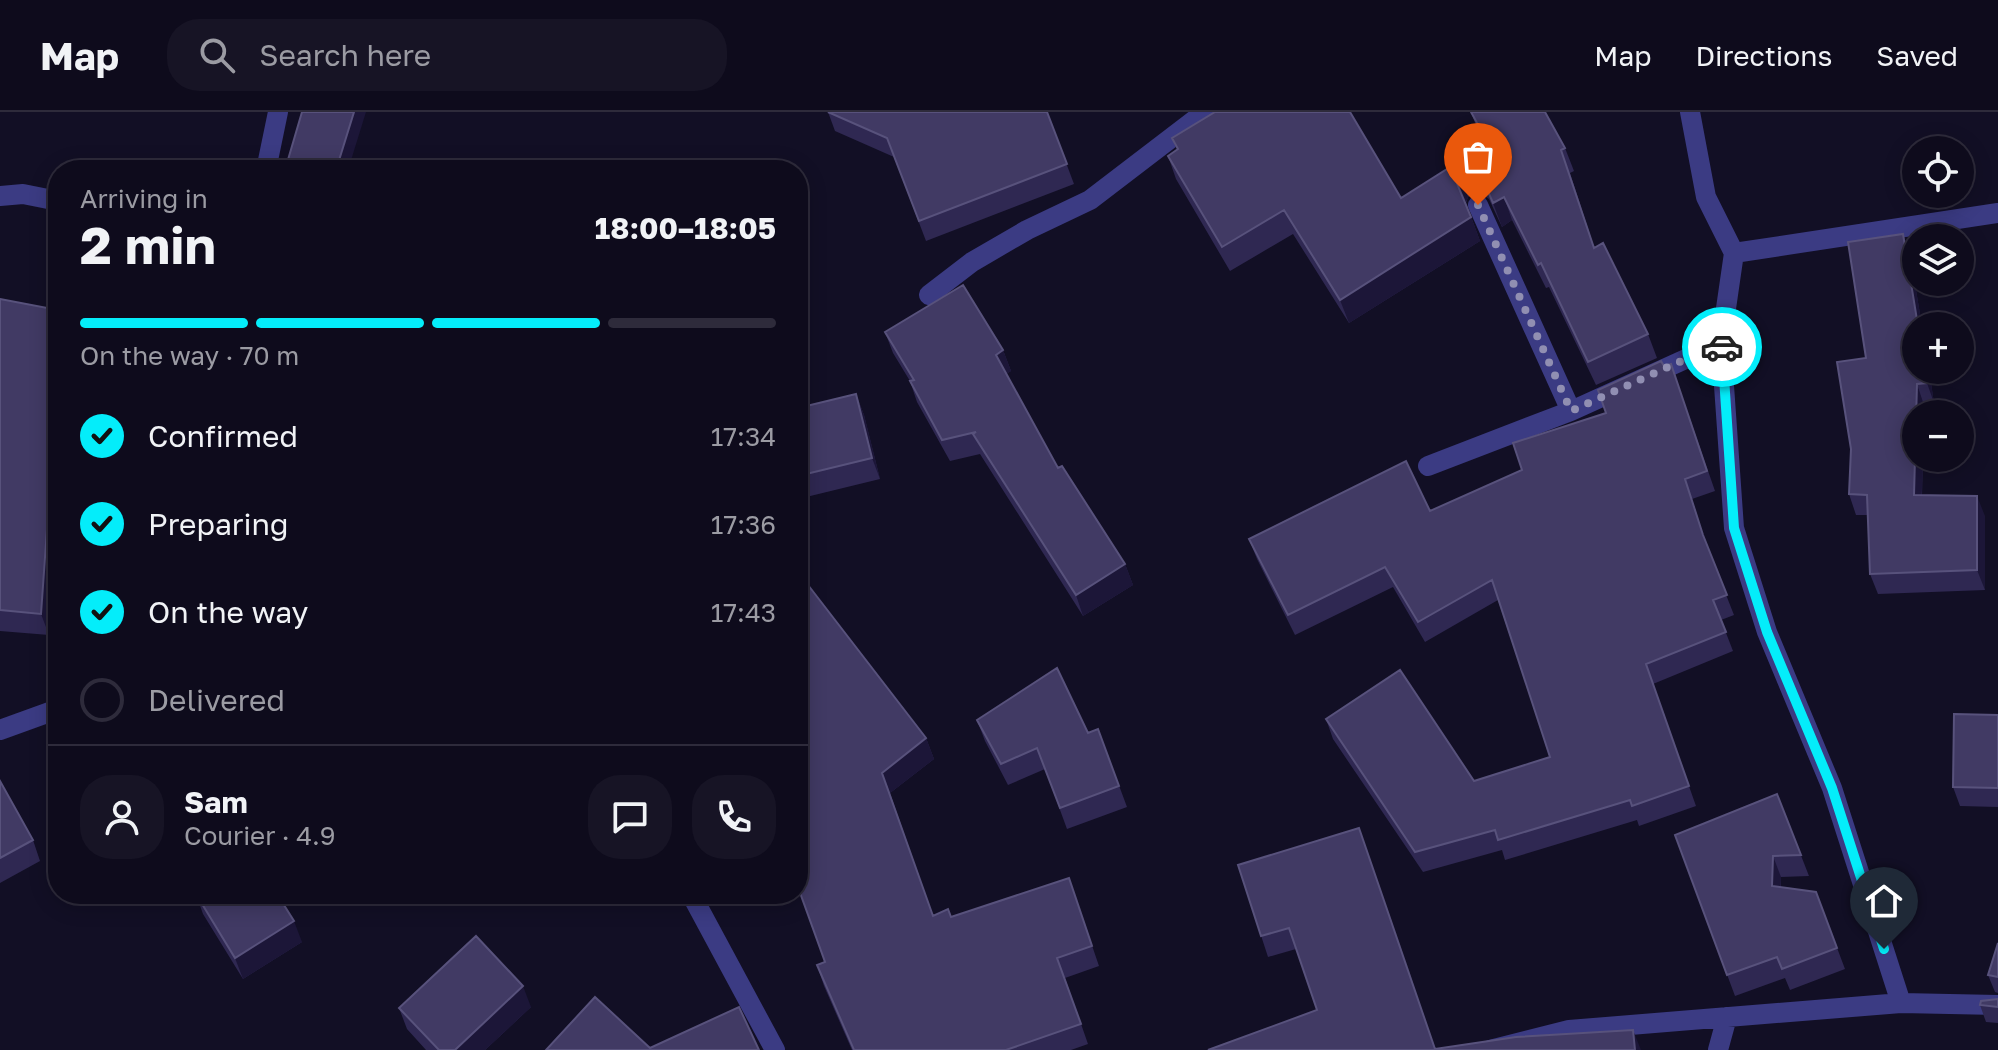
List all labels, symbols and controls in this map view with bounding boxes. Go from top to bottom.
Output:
search box [167,19,727,91]
text: Map [40,33,119,78]
icon: search [195,33,239,77]
text: Search here [259,37,431,73]
text: Map [1594,39,1651,72]
text: Directions [1695,39,1832,72]
text: Saved [1876,39,1958,72]
pin [1444,123,1512,205]
icon: bag [1456,135,1500,179]
map controls [1902,136,1974,472]
button: locate [1902,136,1974,208]
text: Arriving in [80,183,208,214]
text: 18:00–18:05 [595,210,776,246]
text: 2 min [80,213,216,275]
button: layers [1902,224,1974,296]
courier [1682,307,1762,387]
button: + [1902,312,1974,384]
icon: car [1700,325,1744,369]
text: On the way · 70 m [80,340,299,371]
button: − [1902,400,1974,472]
icon: check [80,414,124,458]
text: Confirmed [148,418,298,454]
text: 17:34 [711,421,776,452]
icon: check [80,502,124,546]
text: Preparing [148,506,289,542]
text: 17:36 [711,509,776,540]
icon: check [80,590,124,634]
text: On the way [148,594,308,630]
text: 17:43 [711,597,776,628]
text: Delivered [148,682,285,718]
button: person [80,775,164,859]
button: chat [588,775,672,859]
button: phone [692,775,776,859]
text: Sam [184,784,248,820]
text: Courier · 4.9 [184,820,336,851]
pin [1850,867,1918,949]
icon: home [1862,879,1906,923]

